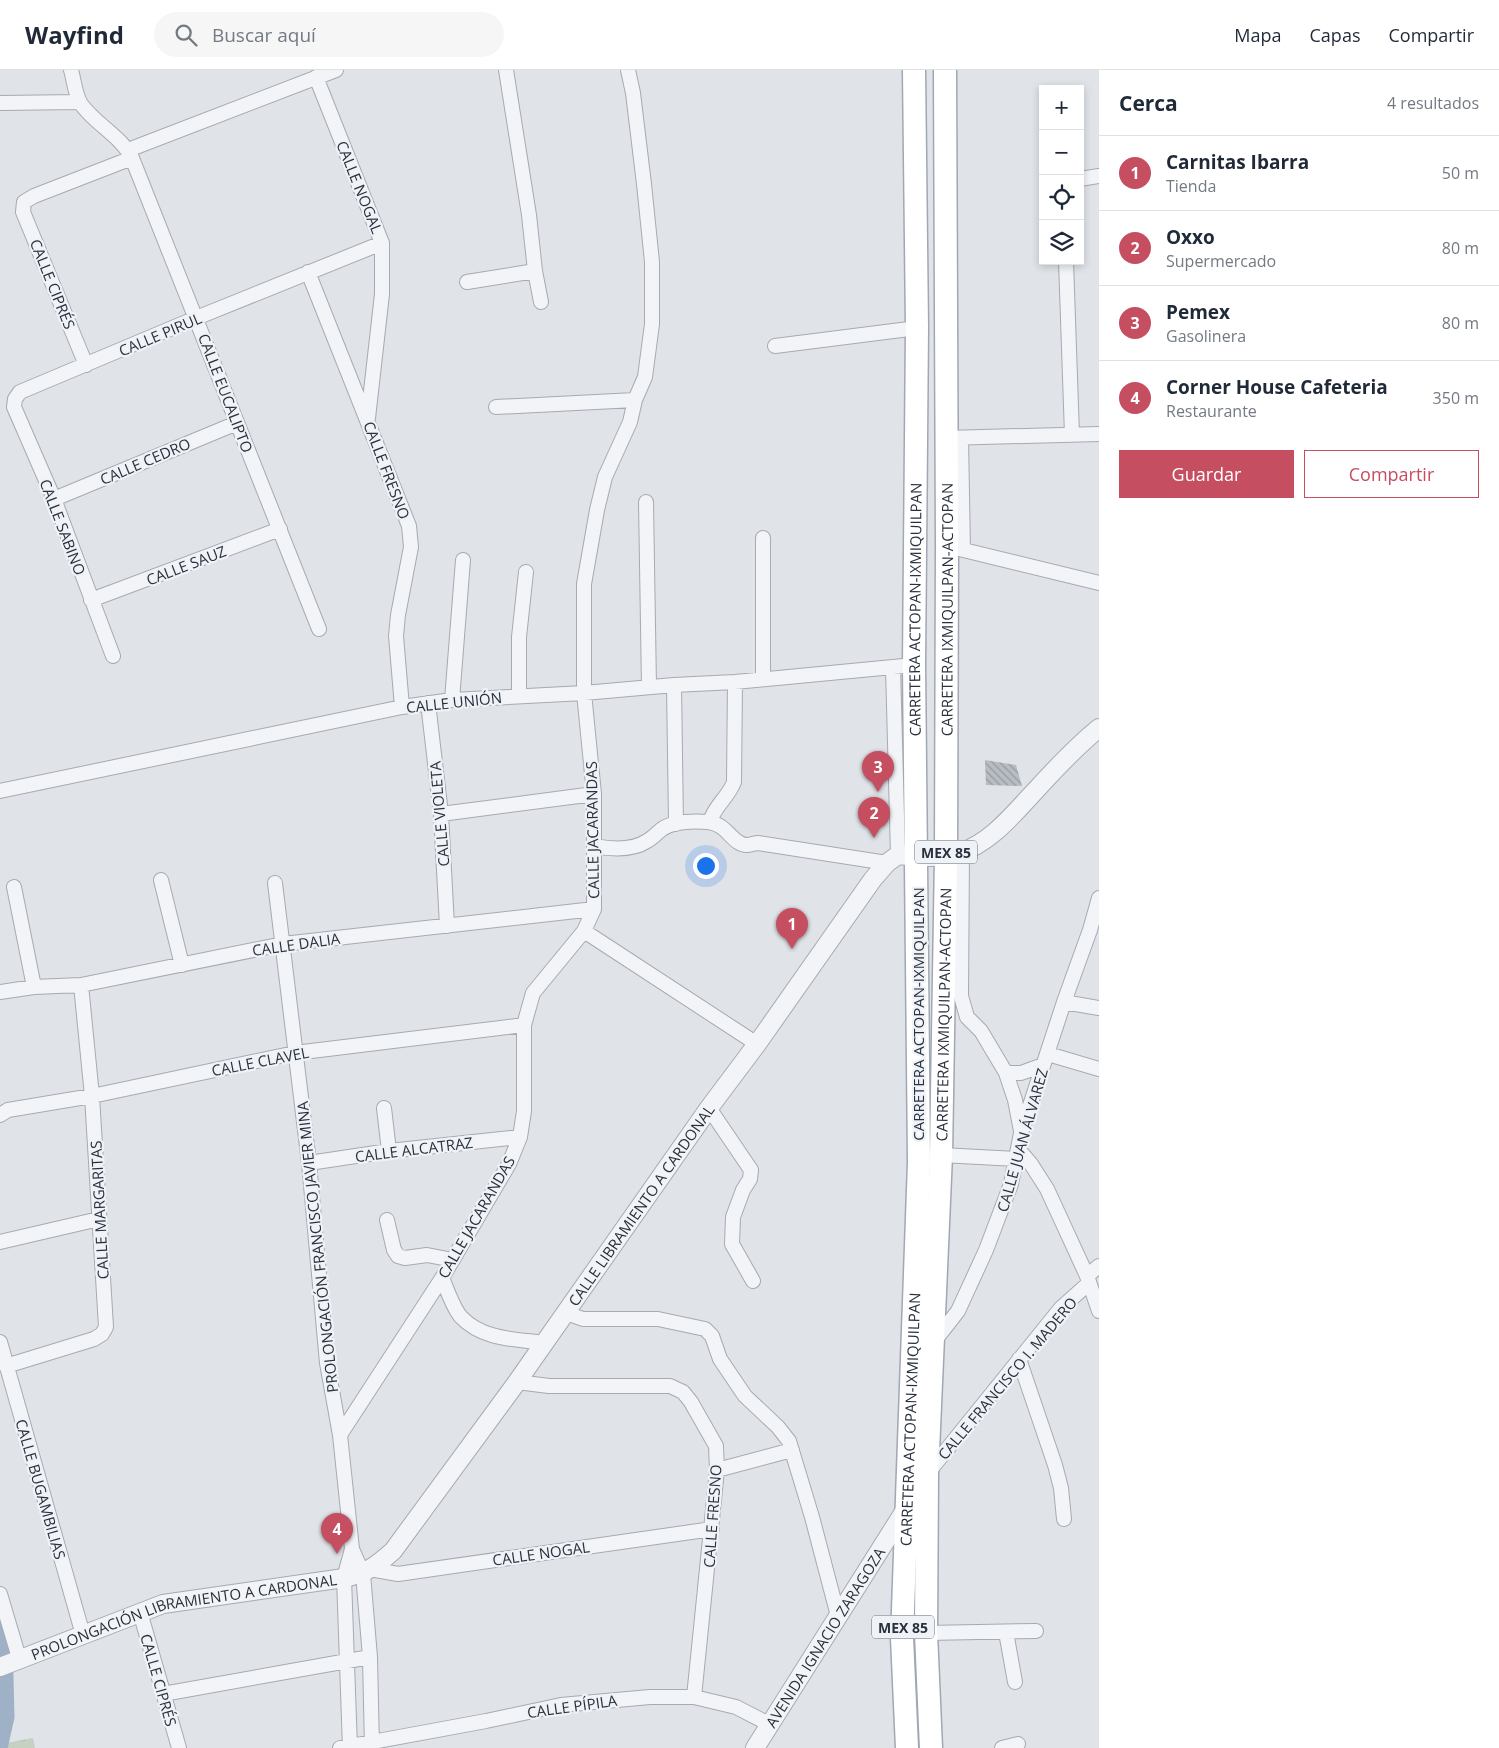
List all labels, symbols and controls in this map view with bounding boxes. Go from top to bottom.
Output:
search box [154,12,504,57]
text: Wayfind [25,18,124,51]
icon: search [172,21,200,49]
text: Buscar aquí [212,22,316,48]
text: Mapa [1234,23,1282,47]
text: Capas [1310,23,1360,47]
text: Compartir [1388,23,1474,47]
map controls [1039,85,1084,265]
button: + [1039,85,1084,130]
text: Cerca [1119,89,1178,117]
text: 4 resultados [1387,92,1479,114]
button: − [1039,130,1084,175]
street label: CALLE NOGAL [332,138,388,236]
text: Carnitas Ibarra [1166,149,1309,175]
text: 1 [1130,162,1140,184]
text: 50 m [1442,162,1479,184]
button: locate [1039,175,1084,220]
text: Tienda [1166,175,1216,197]
button: layers [1039,220,1084,265]
text: Oxxo [1166,224,1215,250]
street label: CALLE CIPRÉS [26,236,80,332]
text: 2 [1130,237,1140,259]
text: 80 m [1442,237,1479,259]
text: Supermercado [1166,250,1276,272]
text: Pemex [1166,299,1230,325]
street label: CALLE PIRUL [116,308,205,360]
text: 3 [1130,312,1140,334]
text: 80 m [1442,312,1479,334]
text: Gasolinera [1166,325,1246,347]
street label: CALLE EUCALIPTO [194,331,258,455]
text: Corner House Cafeteria [1166,374,1388,400]
text: 4 [1130,387,1140,409]
text: 350 m [1433,387,1479,409]
text: Restaurante [1166,400,1257,422]
street label: CALLE FRESNO [359,418,415,522]
street label: CALLE CEDRO [97,433,193,489]
button: Guardar [1119,450,1294,498]
button: Compartir [1304,450,1479,498]
street label: CALLE SABINO [35,476,91,578]
street label: CARRETERA ACTOPAN-IXMIQUILPAN [904,483,926,736]
street label: CARRETERA IXMIQUILPAN-ACTOPAN [936,483,957,736]
street label: CALLE SAUZ [143,541,229,589]
street label: CALLE UNIÓN [405,687,503,717]
pin: 3 [862,751,894,792]
street label: CALLE VIOLETA [424,760,454,867]
street label: CALLE JACARANDAS [581,761,603,899]
pin: 2 [858,797,890,838]
road number: MEX 85 [915,840,977,864]
your location [693,853,719,879]
street label: CARRETERA ACTOPAN-IXMIQUILPAN [908,887,928,1141]
street label: CARRETERA IXMIQUILPAN-ACTOPAN [931,887,955,1141]
pin: 1 [776,908,808,949]
street label: CALLE DALIA [251,928,342,960]
street label: CALLE CLAVEL [210,1042,311,1080]
street label: CALLE JUAN ÁLVAREZ [992,1066,1052,1214]
street label: PROLONGACIÓN FRANCISCO JAVIER MINA [292,1100,342,1394]
street label: CALLE LIBRAMIENTO A CARDONAL [564,1100,719,1310]
street label: CALLE ALCATRAZ [354,1132,474,1166]
street label: CALLE MARGARITAS [85,1140,113,1280]
street label: CALLE JACARANDAS [433,1152,519,1282]
street label: CARRETERA ACTOPAN-IXMIQUILPAN [895,1292,924,1546]
street label: CALLE FRANCISCO I. MADERO [933,1292,1081,1464]
street label: CALLE BUGAMBILIAS [11,1417,71,1561]
street label: CALLE FRESNO [698,1464,726,1568]
pin: 4 [321,1513,353,1554]
street label: CALLE NOGAL [491,1536,591,1570]
street label: AVENIDA IGNACIO ZARAGOZA [761,1543,889,1731]
street label: PROLONGACIÓN LIBRAMIENTO A CARDONAL [28,1569,338,1664]
road number: MEX 85 [872,1615,934,1638]
street label: CALLE CIPRÉS [136,1631,182,1729]
street label: CALLE PÍPILA [526,1690,619,1722]

